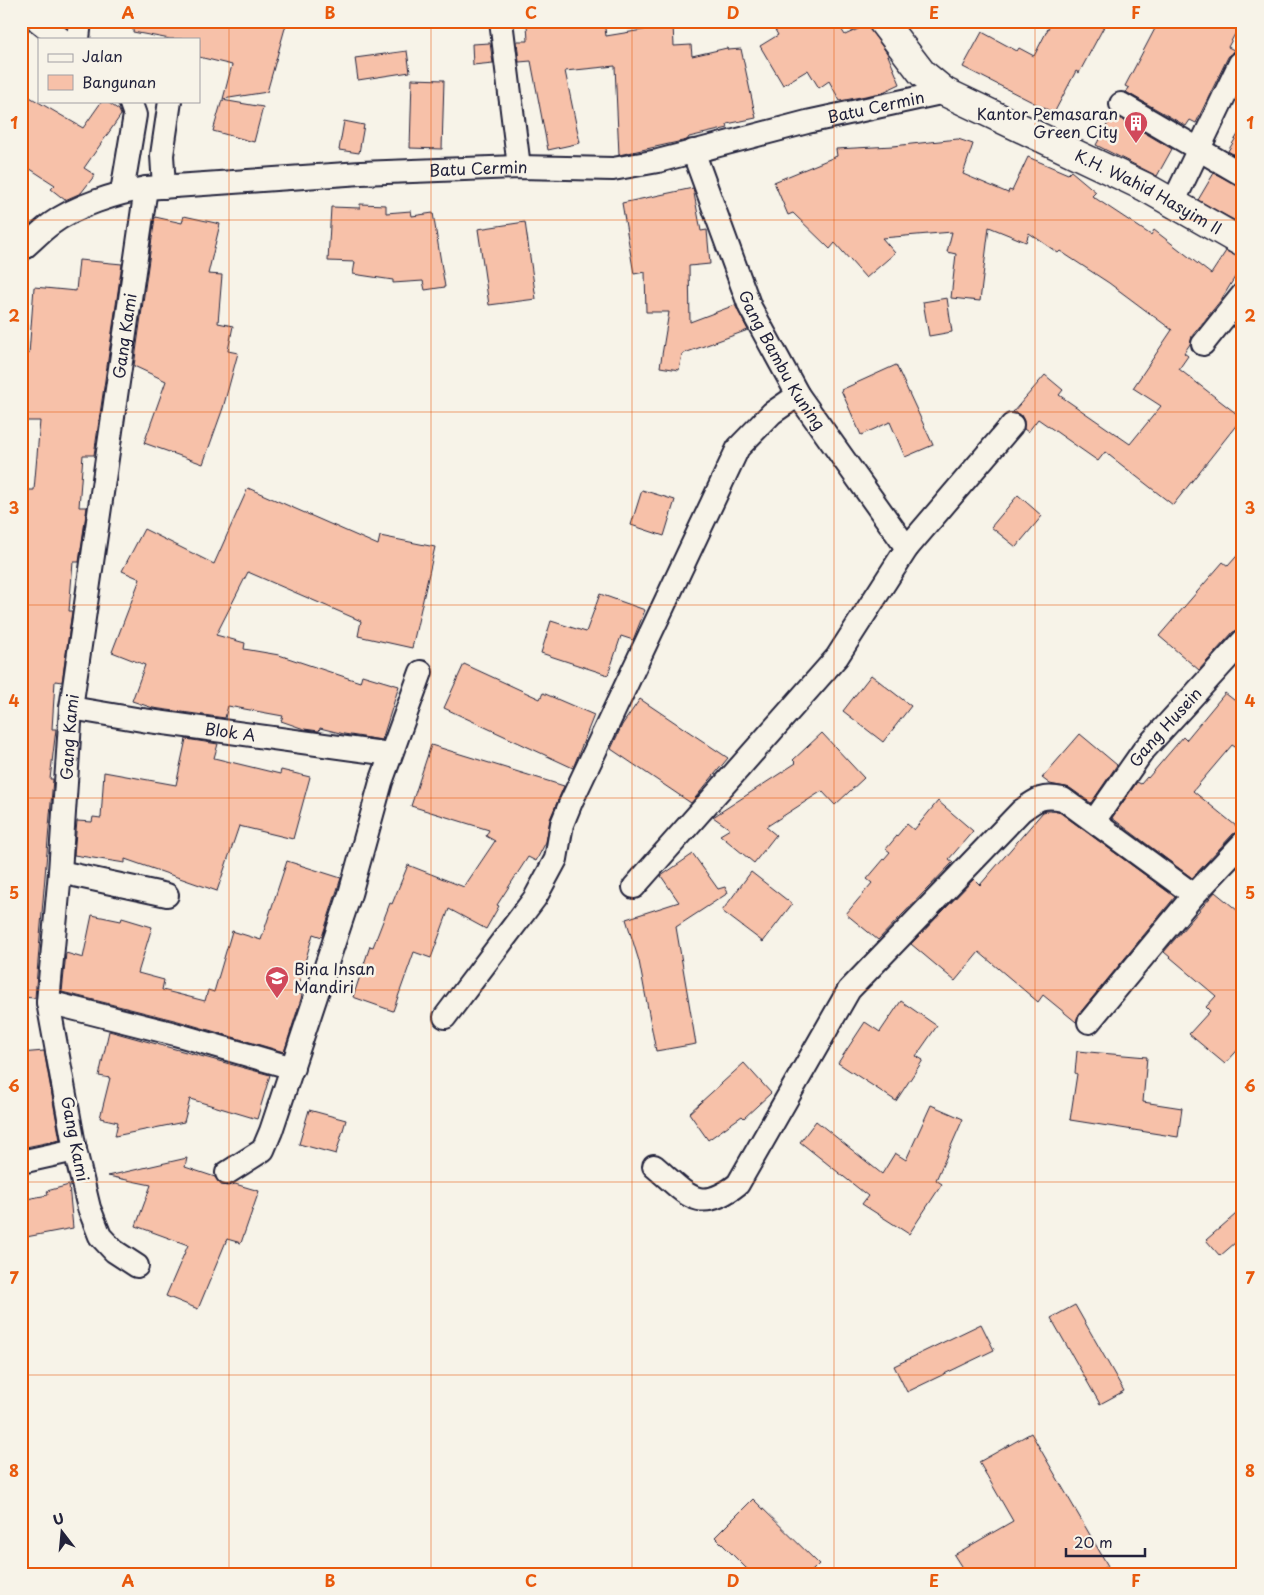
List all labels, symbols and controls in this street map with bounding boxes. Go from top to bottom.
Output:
text: A [122,0,135,24]
text: B [325,0,336,24]
text: C [525,0,537,24]
text: D [727,0,739,24]
text: E [929,0,939,24]
text: F [1131,0,1141,24]
legend [38,38,200,102]
text: Jalan [82,44,123,67]
text: Bangunan [82,70,156,93]
street label: Batu Cermin [825,84,926,128]
place label: Kantor Pemasaran Green City [977,101,1118,143]
text: 1 [10,110,18,134]
building icon: Kantor Pemasaran Green City [1123,110,1149,144]
text: 1 [1246,110,1254,134]
street label: K.H. Wahid Hasyim II [1071,142,1227,240]
street label: Batu Cermin [429,154,528,181]
street label: Gang Bambu Kuning [734,287,832,434]
street label: Gang Kami [106,291,142,380]
text: 2 [8,303,20,327]
text: 2 [1244,303,1256,327]
text: 3 [9,495,19,519]
text: 3 [1245,495,1255,519]
street label: Gang Husein [1122,681,1207,771]
text: 4 [9,688,20,712]
text: 4 [1245,688,1256,712]
street label: Gang Kami [53,692,84,781]
street label: Blok A [203,716,257,746]
text: 5 [9,880,19,904]
text: 5 [1245,880,1255,904]
place label: Bina Insan Mandiri [294,956,375,998]
school or university icon: Bina Insan Mandiri [264,965,290,999]
text: 6 [8,1073,20,1097]
text: 6 [1244,1073,1256,1097]
street label: Gang Kami [56,1094,96,1183]
text: 7 [9,1265,19,1289]
text: 7 [1245,1265,1255,1289]
text: 8 [9,1458,19,1482]
text: 8 [1245,1458,1255,1482]
text: U [50,1507,66,1531]
north arrow [38,1508,88,1558]
scale bar [1066,1525,1145,1557]
text: 20 m [1074,1530,1113,1553]
text: A [122,1568,135,1592]
text: B [325,1568,336,1592]
text: C [525,1568,537,1592]
text: D [727,1568,739,1592]
text: E [929,1568,939,1592]
text: F [1131,1568,1141,1592]

